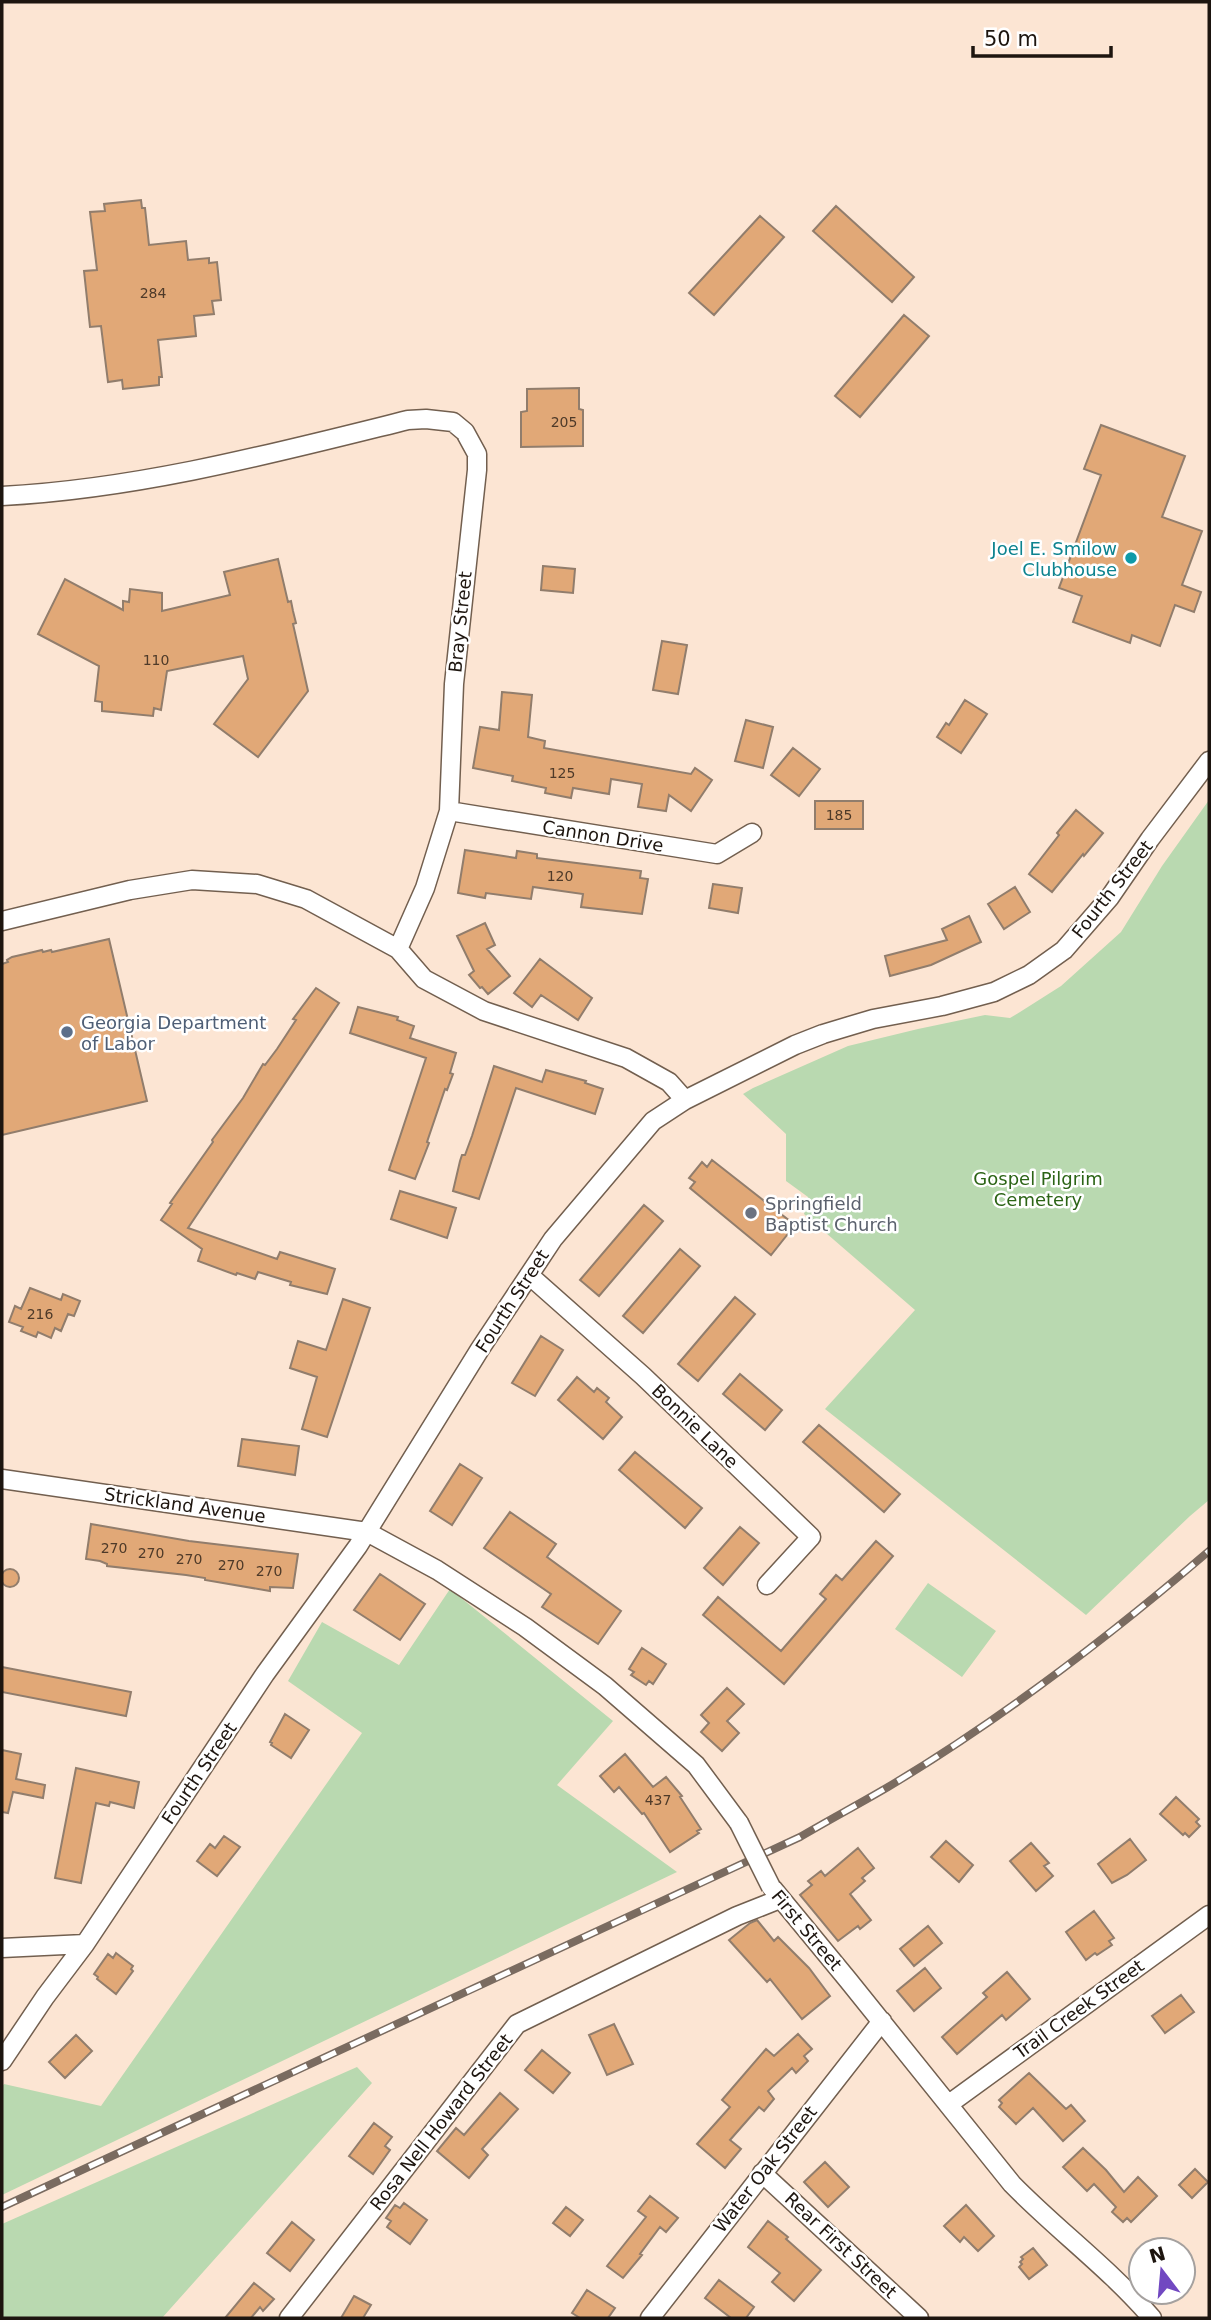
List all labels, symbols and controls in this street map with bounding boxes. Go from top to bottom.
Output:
scale bar [973,14,1111,58]
text: 50 m [984,27,1038,51]
house number: 284 [140,285,166,301]
house number: 205 [551,414,577,430]
place label: Joel E. Smilow Clubhouse [990,538,1117,580]
marker: Joel E. Smilow Clubhouse [1123,550,1139,566]
street label: Bray Street [444,570,476,674]
house number: 110 [143,652,169,668]
house number: 125 [549,765,575,781]
house number: 185 [826,807,852,823]
street label: Cannon Drive [541,816,665,856]
street label: Fourth Street [1067,836,1157,942]
house number: 120 [547,868,573,884]
place label: Georgia Department of Labor [81,1012,266,1054]
marker: Georgia Department of Labor [59,1024,75,1040]
park label: Gospel Pilgrim Cemetery [973,1168,1103,1210]
place label: Springfield Baptist Church [765,1193,898,1235]
marker: Springfield Baptist Church [743,1205,759,1221]
street label: Fourth Street [471,1246,553,1356]
house number: 216 [27,1306,53,1322]
street label: Bonnie Lane [648,1380,742,1472]
street label: Strickland Avenue [103,1483,267,1527]
house number: 270 [101,1540,127,1556]
house number: 270 [138,1545,164,1561]
house number: 270 [176,1551,202,1567]
house number: 270 [218,1557,244,1573]
house number: 270 [256,1563,282,1579]
street label: Fourth Street [157,1718,241,1828]
house number: 437 [645,1792,671,1808]
street label: First Street [767,1886,847,1974]
street label: Trail Creek Street [1009,1955,1148,2064]
street label: Rosa Nell Howard Street [366,2030,516,2214]
street label: Water Oak Street [709,2101,821,2237]
street label: Rear First Street [781,2188,901,2302]
north arrow [1127,2236,1197,2306]
text: N [1147,2242,1168,2267]

